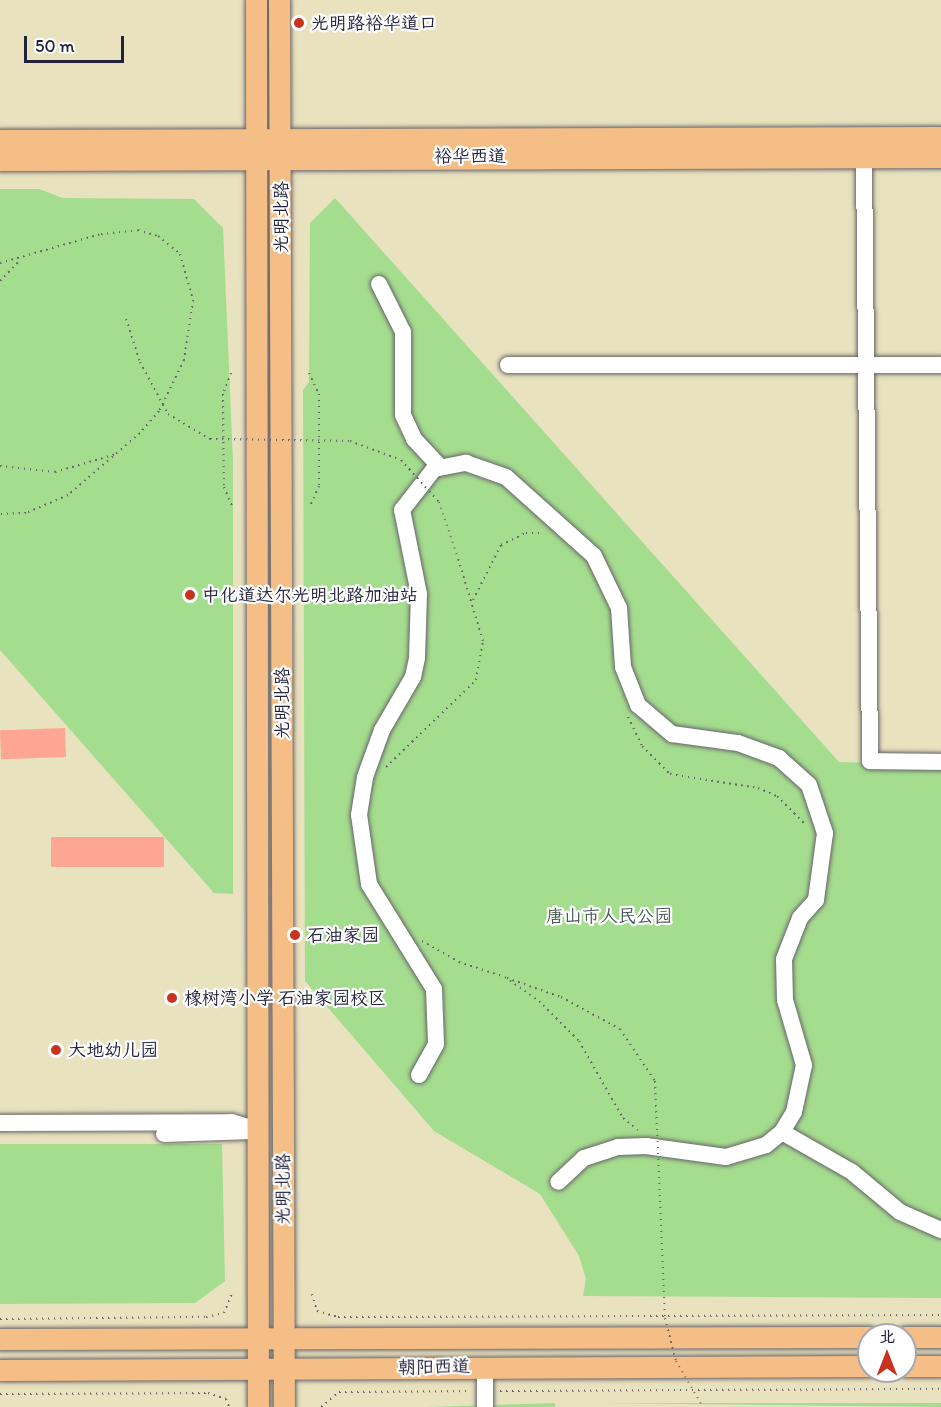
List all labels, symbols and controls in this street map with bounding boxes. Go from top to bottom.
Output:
place label: 光明路裕华道口 [311,12,437,34]
marker: 光明路裕华道口 [292,16,306,30]
scale bar [27,24,128,62]
text: 50 m [35,35,75,57]
street label: 裕华西道 [434,145,506,167]
street label: 光明北路 [270,181,292,253]
place label: 中化道达尔光明北路加油站 [202,584,418,606]
marker: 中化道达尔光明北路加油站 [183,588,197,602]
street label: 光明北路 [271,667,293,739]
park label: 唐山市人民公园 [546,905,672,927]
place label: 石油家园 [307,924,379,946]
marker: 石油家园 [288,928,302,942]
place label: 橡树湾小学 石油家园校区 [184,987,386,1009]
marker: 橡树湾小学 石油家园校区 [165,991,179,1005]
place label: 大地幼儿园 [68,1039,158,1061]
marker: 大地幼儿园 [49,1043,63,1057]
street label: 光明北路 [272,1153,294,1225]
north arrow [857,1323,917,1383]
text: 北 [879,1327,895,1346]
street label: 朝阳西道 [398,1356,470,1378]

